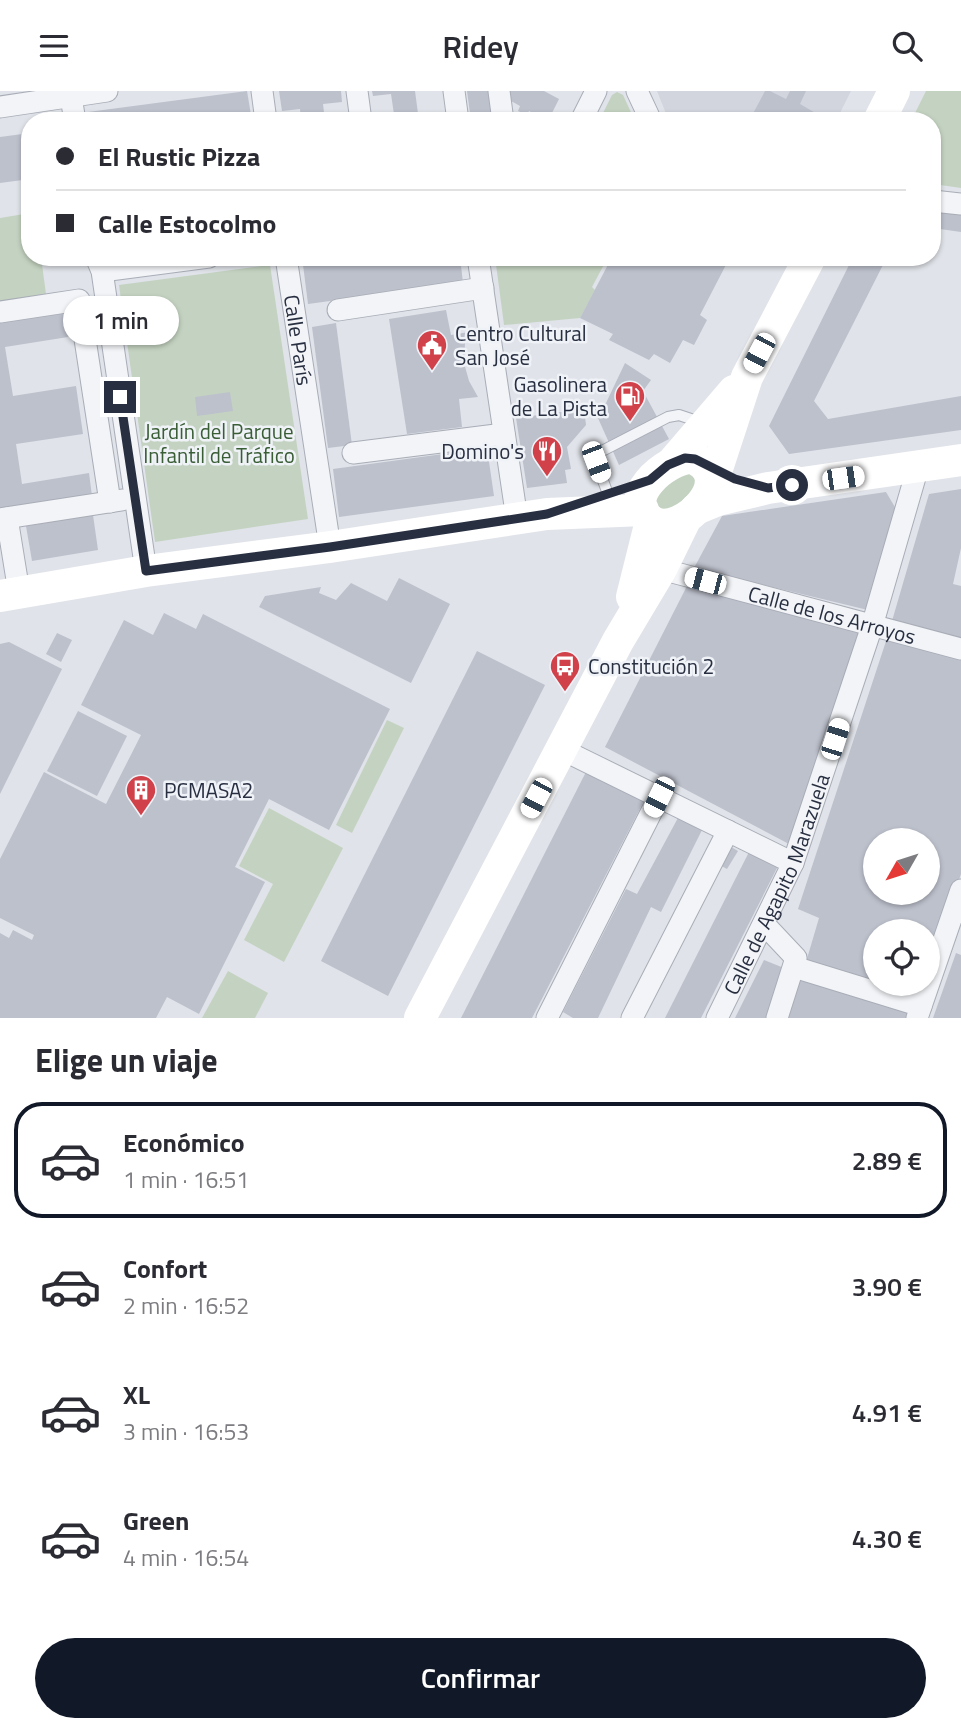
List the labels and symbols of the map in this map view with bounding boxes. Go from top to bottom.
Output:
street label: Calle París [276,292,321,388]
callout: 1 min [62,295,178,345]
place label: Centro Cultural San José [455,317,587,373]
public building icon: Centro Cultural San José [415,328,449,372]
car [740,330,779,376]
place label: Gasolinera de La Pista [511,368,607,424]
fuel station icon: Gasolinera de La Pista [613,379,647,423]
route end [104,381,136,413]
park label: Jardín del Parque Infantil de Tráfico [143,415,295,471]
restaurant icon: Domino's [530,434,564,478]
place label: Domino's [441,435,524,467]
car [579,439,614,485]
car [821,465,866,491]
route start [776,469,808,501]
car [682,565,729,597]
street label: Calle de los Arroyos [745,577,919,652]
bus stop icon: Constitución 2 [548,649,582,693]
place label: Constitución 2 [588,650,714,682]
car [819,716,852,762]
street label: Calle de Agapito Marazuela [715,769,838,1000]
building icon: PCMASA2 [124,773,158,817]
place label: PCMASA2 [164,774,253,806]
car [641,774,678,820]
car [517,775,556,821]
north arrow [863,828,940,905]

